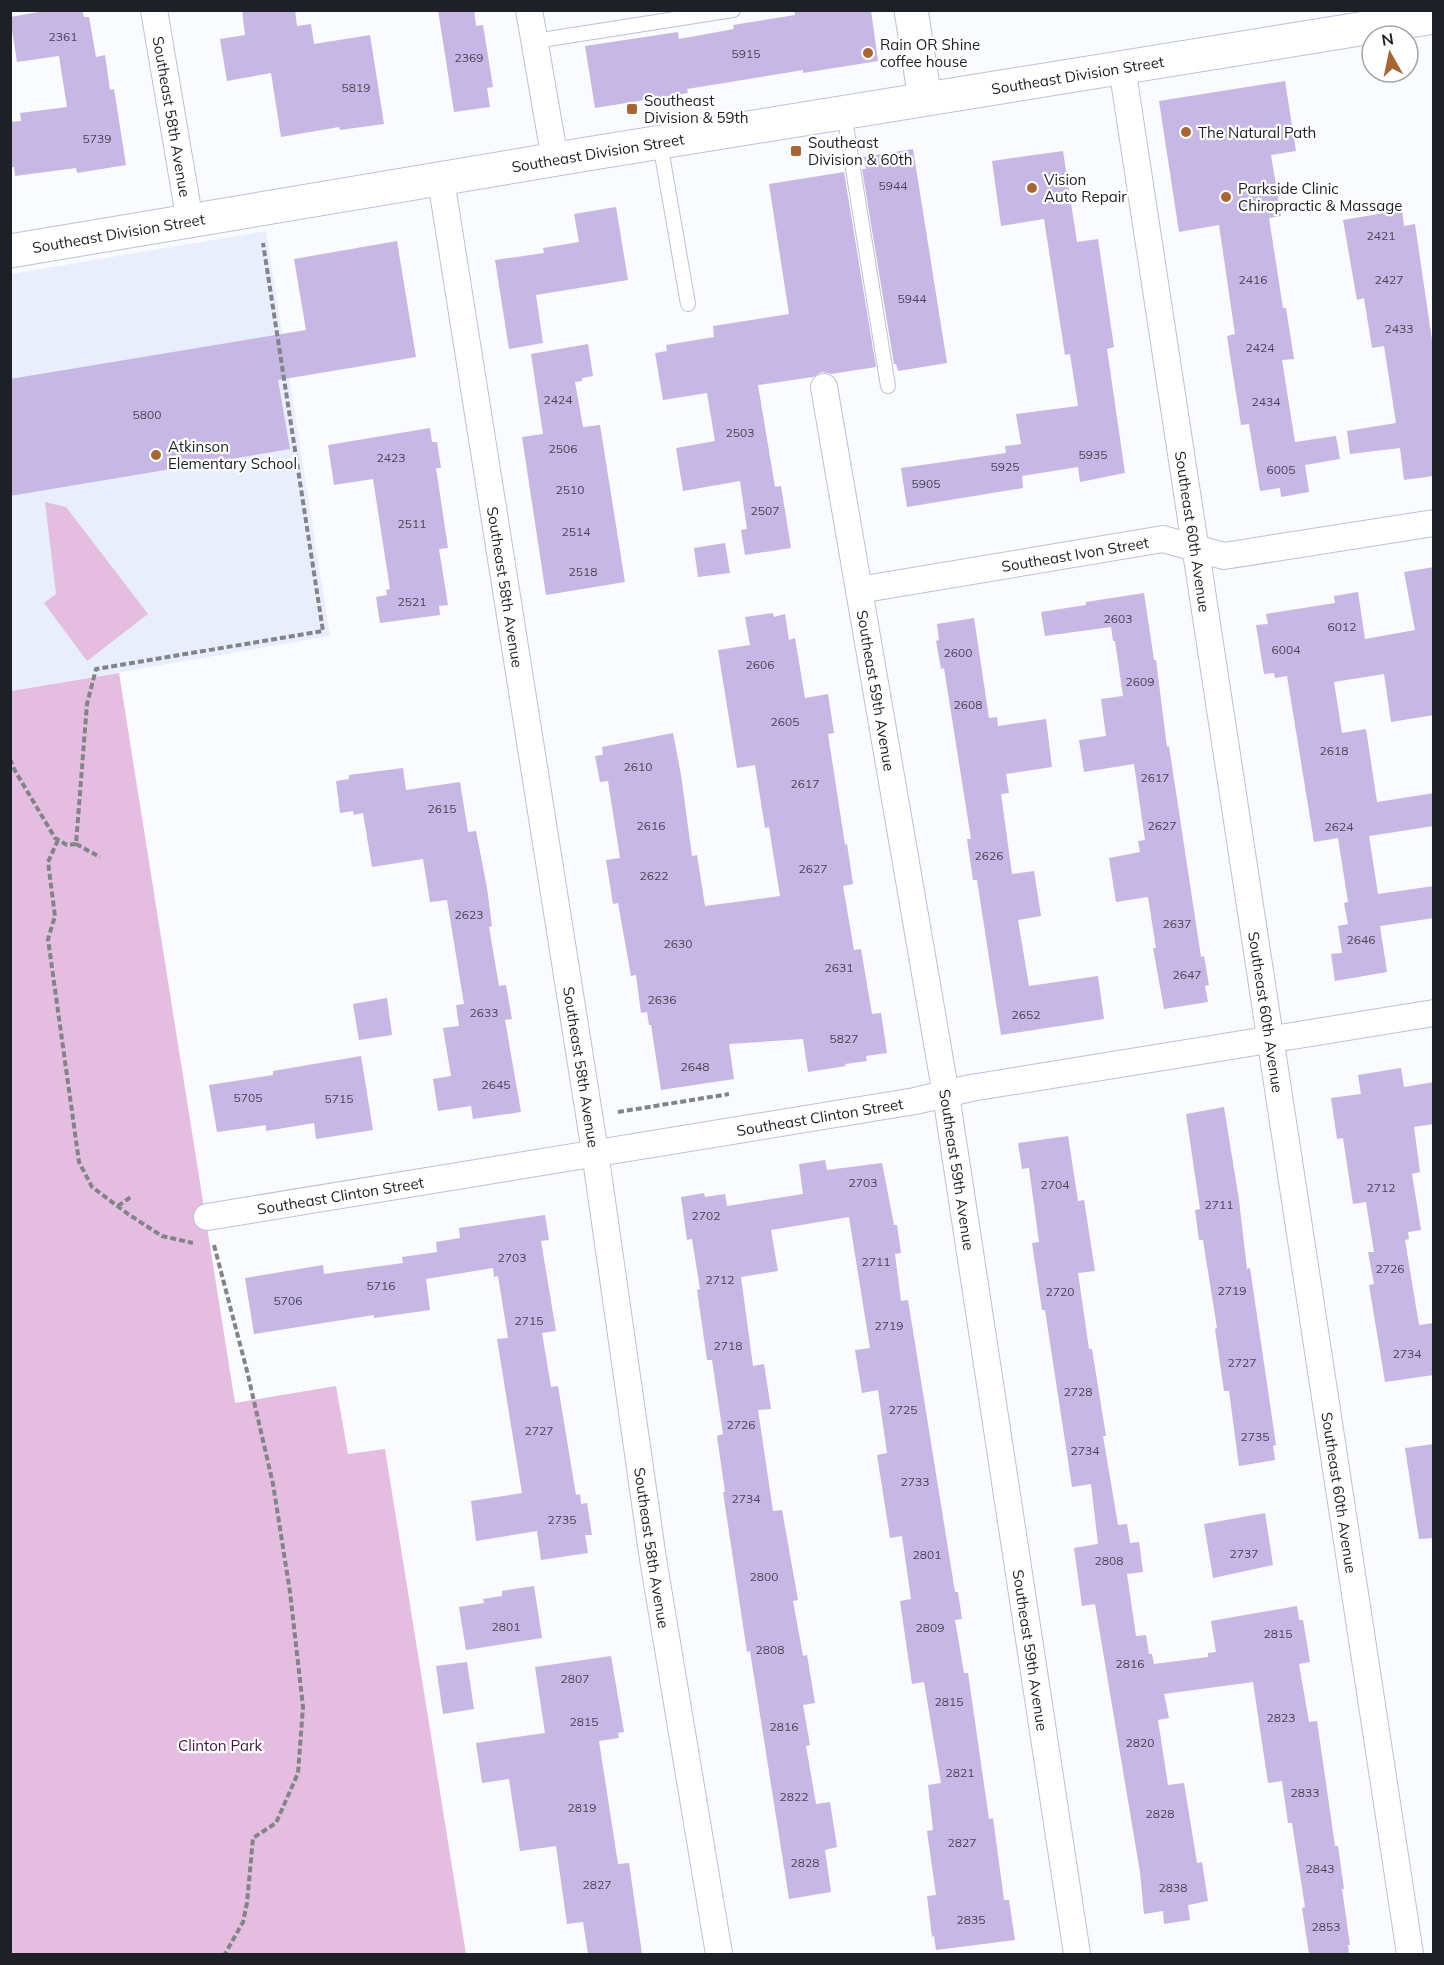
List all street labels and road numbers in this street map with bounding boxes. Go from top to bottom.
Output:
street label: Southeast 58th Avenue [149,35,195,198]
street label: Southeast Division Street [990,51,1165,98]
street label: Southeast Division Street [510,129,685,176]
street label: Southeast Division Street [31,209,206,257]
street label: Southeast 60th Avenue [1171,450,1215,613]
street label: Southeast 58th Avenue [483,505,528,669]
street label: Southeast Ivon Street [1000,532,1150,575]
street label: Southeast 59th Avenue [853,609,899,772]
street label: Southeast 60th Avenue [1245,930,1288,1094]
street label: Southeast 58th Avenue [559,985,604,1149]
street label: Southeast 59th Avenue [936,1088,979,1252]
street label: Southeast Clinton Street [735,1094,905,1140]
street label: Southeast Clinton Street [255,1172,425,1218]
street label: Southeast 60th Avenue [1318,1411,1361,1574]
street label: Southeast 58th Avenue [631,1466,674,1630]
street label: Southeast 59th Avenue [1009,1568,1052,1732]

